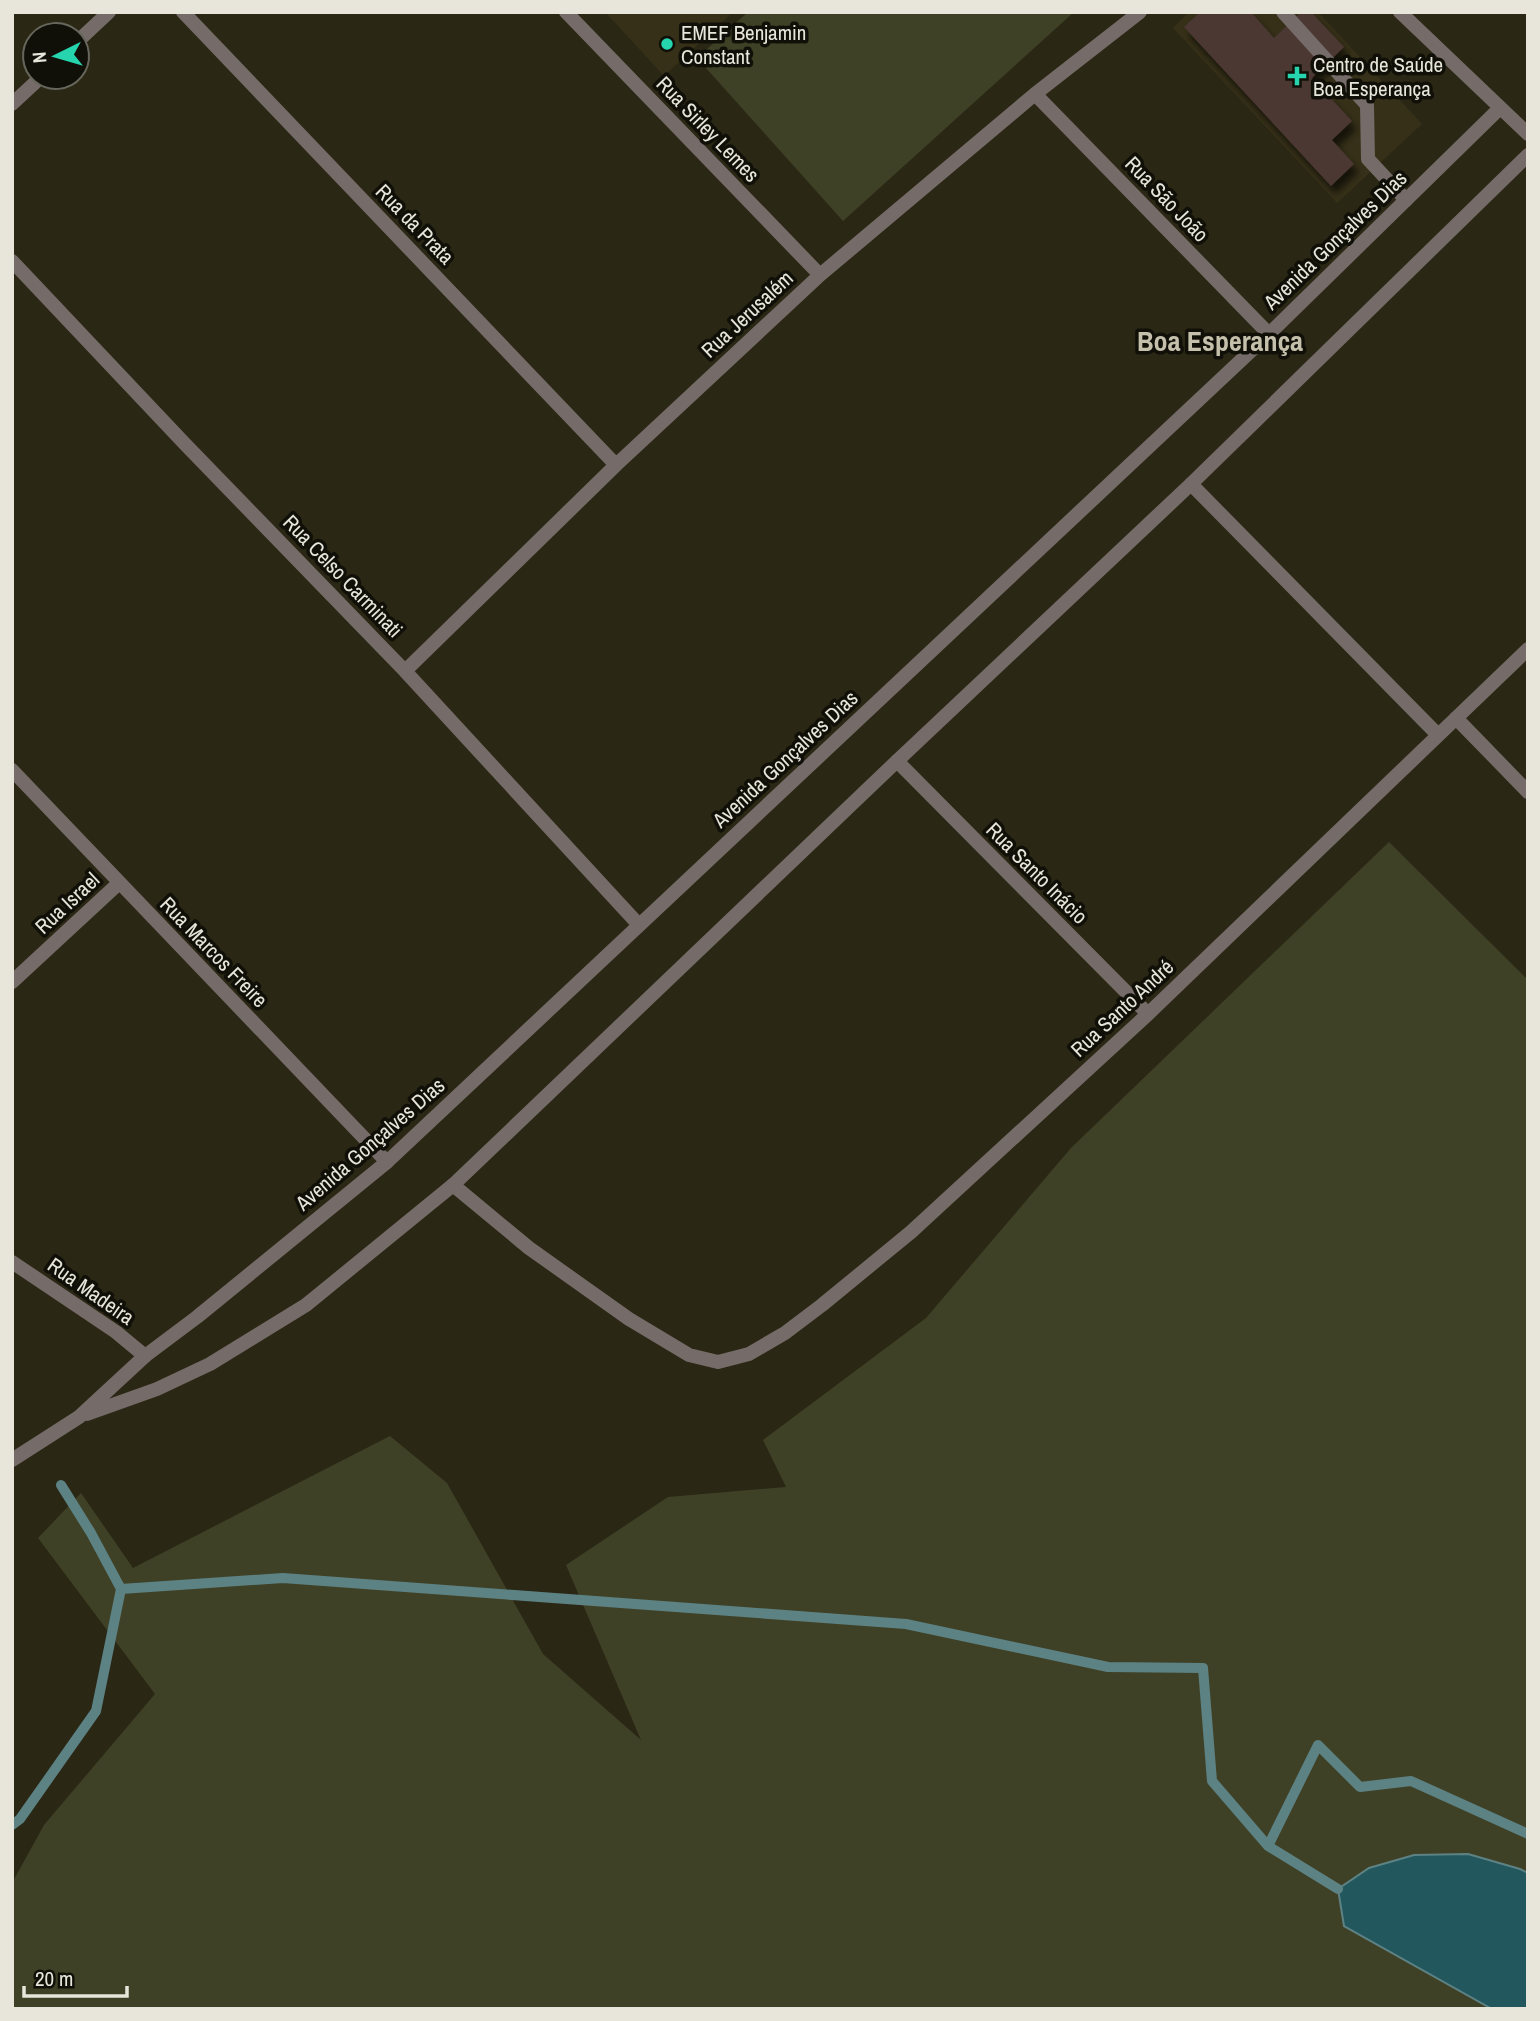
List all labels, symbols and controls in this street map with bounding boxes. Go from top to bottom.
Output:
place label: EMEF Benjamin Constant [681,18,806,71]
north arrow [21,21,91,91]
marker: EMEF Benjamin Constant [659,36,675,52]
place label: Centro de Saúde Boa Esperança [1313,50,1443,103]
text: N [26,51,53,64]
marker: Centro de Saúde Boa Esperança [1287,66,1307,86]
street label: Rua Sirley Lemes [650,70,766,188]
street label: Rua São João [1119,150,1215,248]
street label: Avenida Gonçalves Dias [1256,164,1413,317]
street label: Rua da Prata [369,177,461,271]
street label: Rua Jerusalém [695,264,799,364]
district label: Boa Esperança [1137,322,1303,360]
street label: Rua Celso Carminati [277,508,409,644]
street label: Avenida Gonçalves Dias [705,684,864,835]
street label: Rua Santo Inácio [980,816,1094,930]
street label: Rua Israel [28,866,106,940]
street label: Rua Marcos Freire [154,890,274,1014]
street label: Rua Santo André [1064,953,1180,1063]
street label: Avenida Gonçalves Dias [288,1071,451,1218]
street label: Rua Madeira [42,1251,140,1332]
scale bar [24,1954,128,1998]
text: 20 m [35,1964,73,1993]

